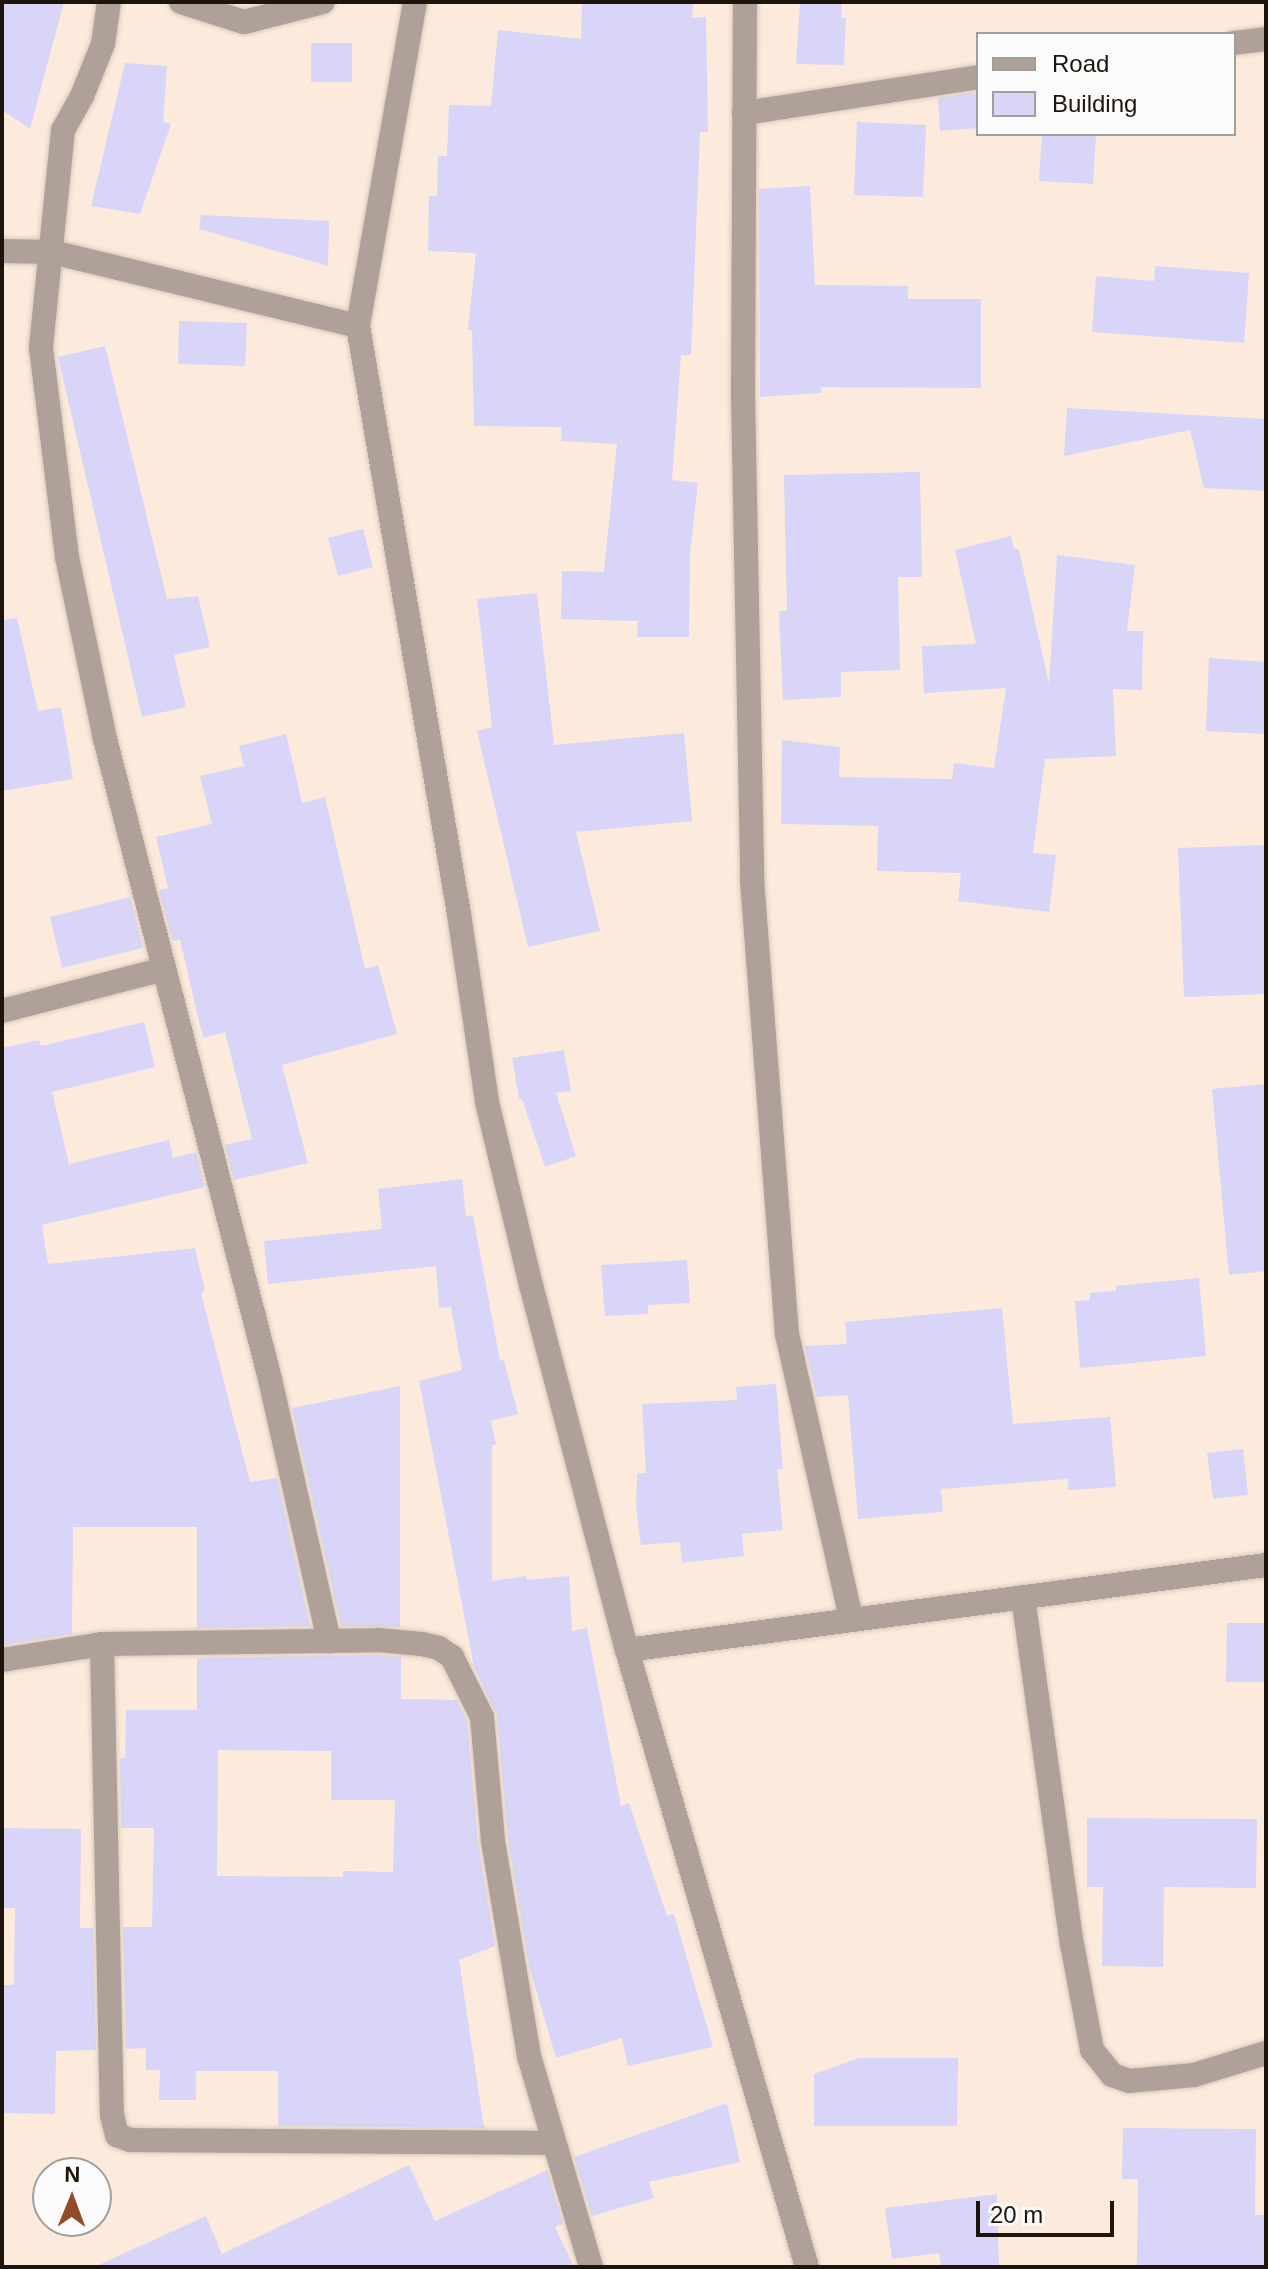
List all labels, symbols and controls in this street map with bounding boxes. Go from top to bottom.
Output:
legend [976,32,1236,136]
text: Road [1052,50,1109,77]
text: Building [1052,90,1137,117]
north arrow [32,2157,112,2237]
text: N [64,2162,81,2187]
scale bar [980,2185,1118,2235]
text: 20 m [990,2201,1043,2228]

